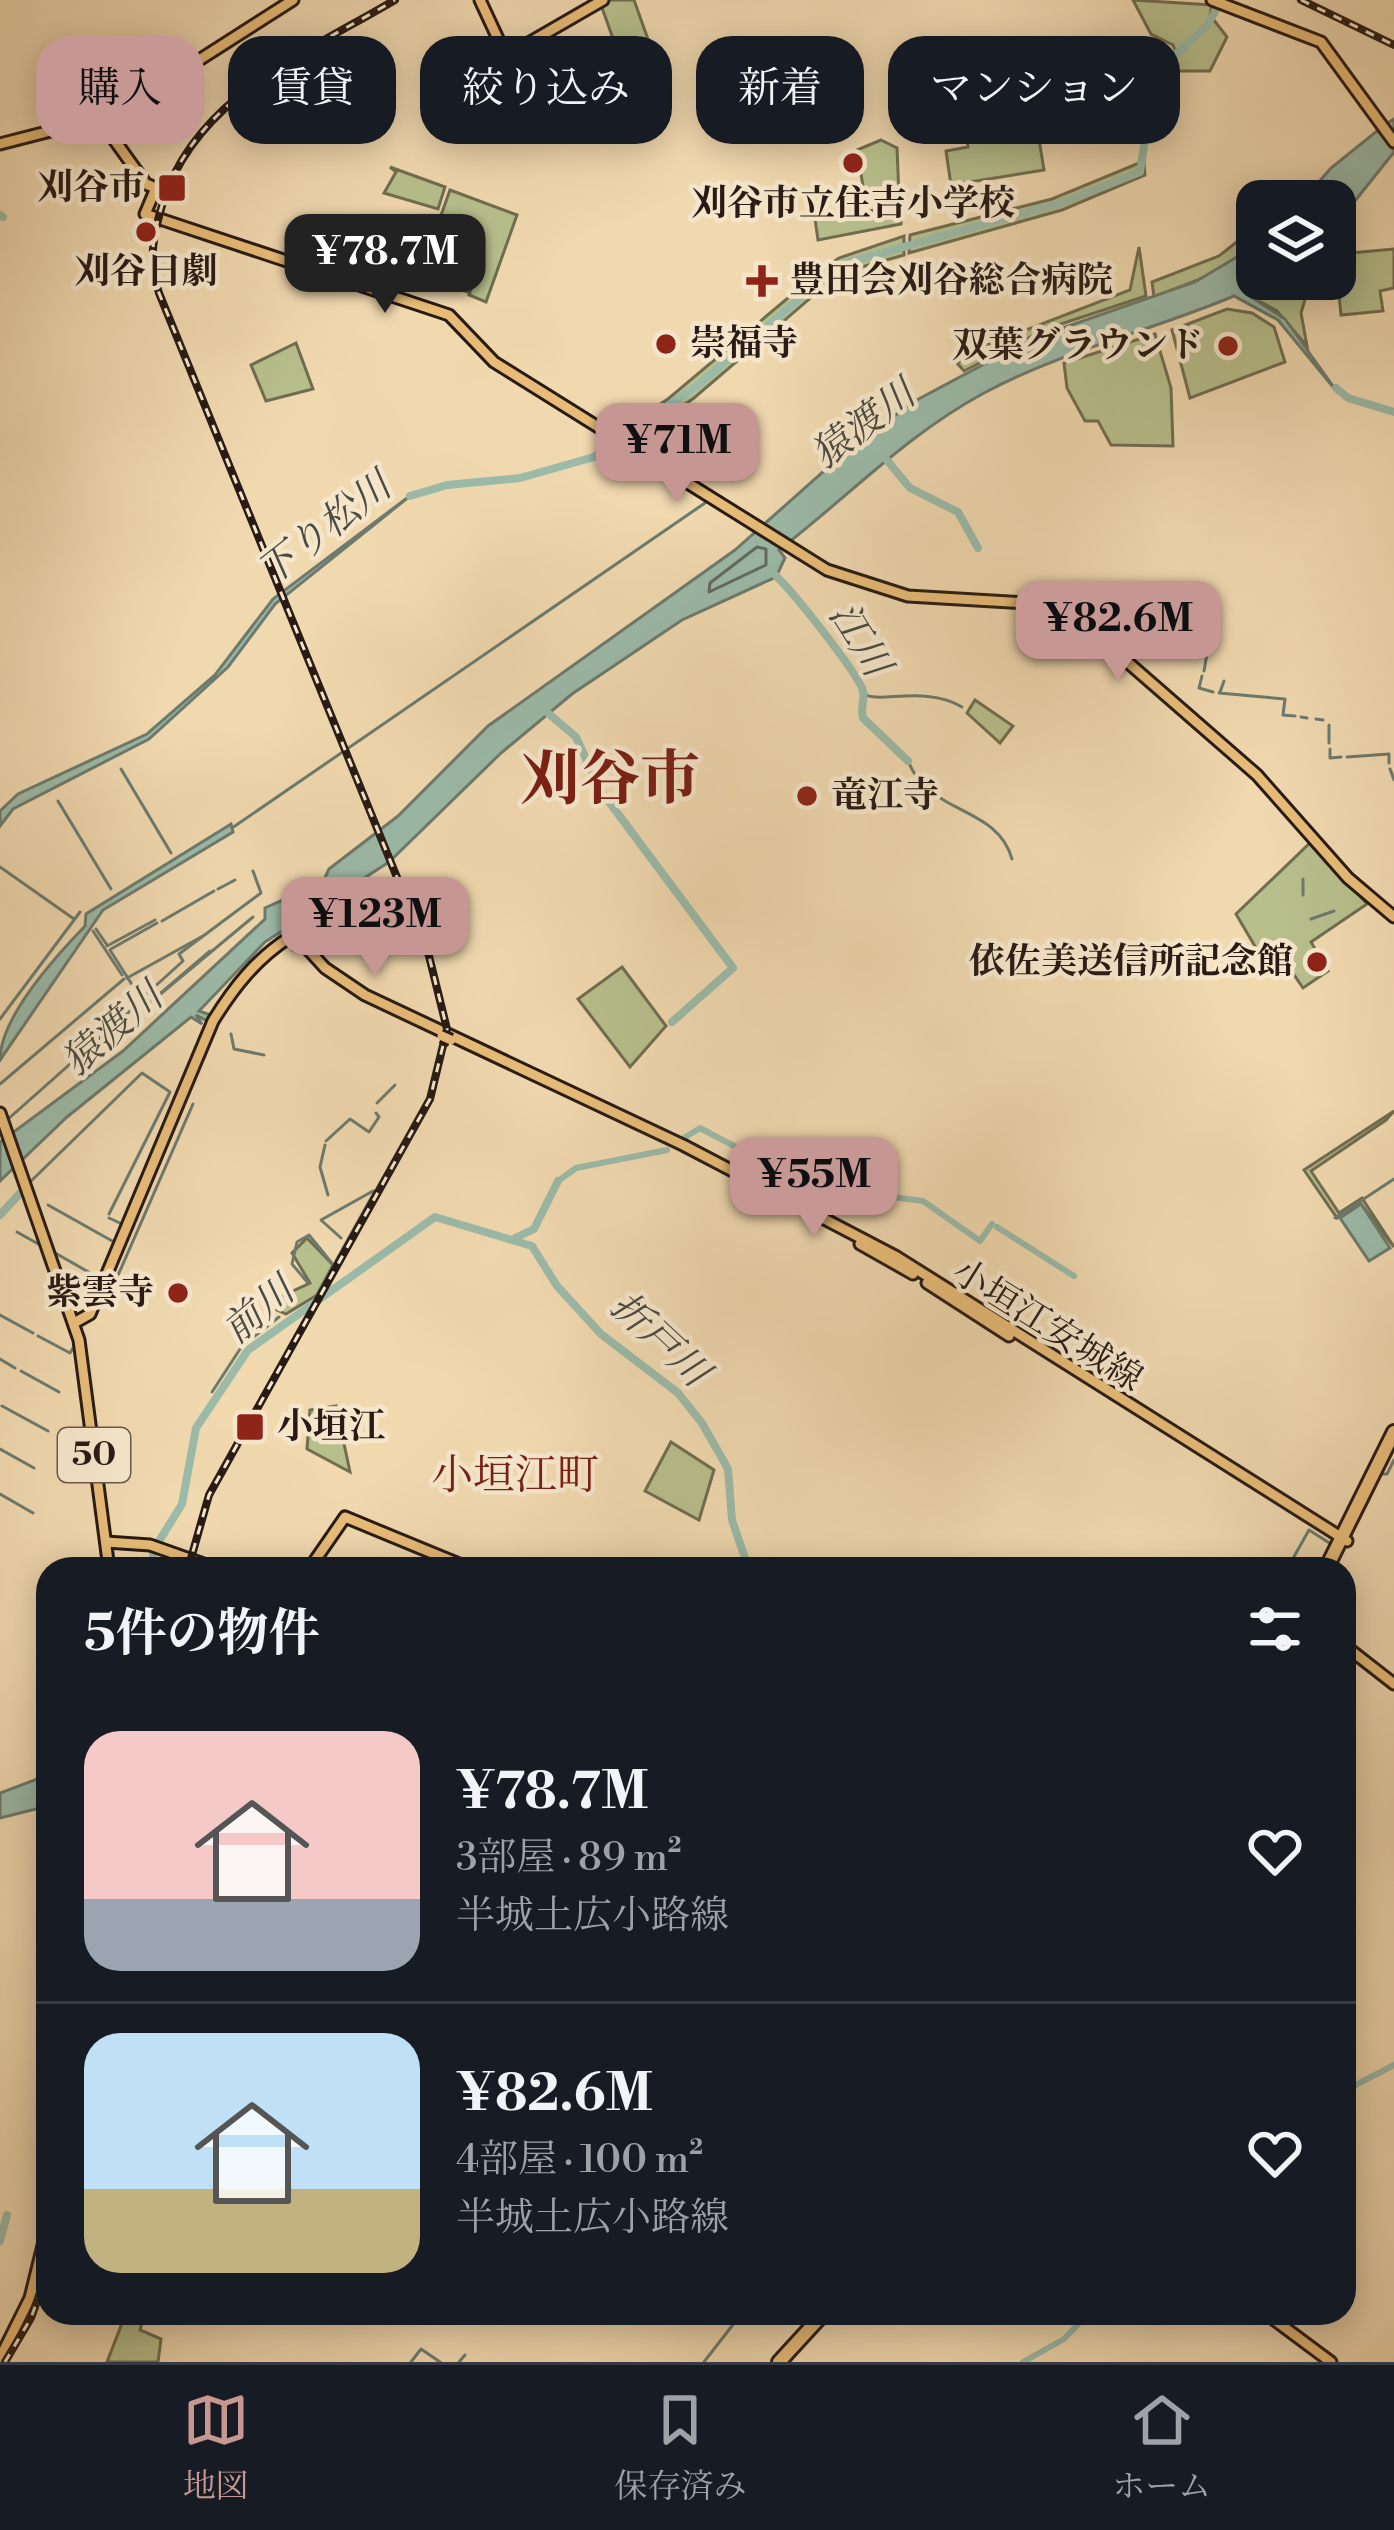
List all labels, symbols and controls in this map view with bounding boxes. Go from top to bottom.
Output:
chip: 購入 [36,36,204,144]
chip: 賃貸 [228,36,396,144]
chip: 絞り込み [420,36,672,144]
chip: 新着 [696,36,864,144]
chip: マンション [888,36,1180,144]
marker: 刈谷市立住吉小学校 [840,150,866,176]
place label: 刈谷市 [37,166,145,211]
marker: 刈谷市 [156,172,188,204]
map controls [1236,180,1356,300]
button: layers [1236,180,1356,300]
place label: 刈谷市立住吉小学校 [691,182,1015,227]
pin: ¥78.7M [287,214,483,316]
marker: 刈谷日劇 [133,219,159,245]
text: ¥78.7M [312,228,458,277]
place label: 刈谷日劇 [74,250,218,295]
place label: 豊田会刈谷総合病院 [789,259,1113,304]
marker: 豊田会刈谷総合病院 [746,265,778,297]
place label: 崇福寺 [690,322,798,367]
place label: 双葉グラウンド [952,324,1204,369]
marker: 崇福寺 [653,331,679,357]
marker: 双葉グラウンド [1215,333,1241,359]
water label: 猿渡川 [803,368,929,480]
pin: ¥71M [606,403,748,505]
text: ¥71M [623,417,731,466]
water label: 下り松川 [248,460,405,597]
pin: ¥82.6M [1020,581,1216,683]
water label: 江川 [818,594,903,689]
text: ¥82.6M [1043,595,1193,644]
district label: 刈谷市 [520,744,700,819]
place label: 竜江寺 [831,774,939,819]
marker: 竜江寺 [794,783,820,809]
pin: ¥123M [291,877,459,979]
text: ¥123M [308,891,442,940]
place label: 依佐美送信所記念館 [969,940,1293,985]
marker: 依佐美送信所記念館 [1304,949,1330,975]
water label: 猿渡川 [53,971,176,1087]
pin: ¥55M [743,1137,885,1239]
text: ¥55M [757,1151,871,1200]
street label: 小垣江安城線 [943,1250,1151,1402]
water label: 前川 [213,1265,308,1355]
place label: 紫雲寺 [46,1271,154,1316]
marker: 紫雲寺 [165,1280,191,1306]
water label: 折戸川 [600,1282,721,1401]
place label: 小垣江 [277,1405,385,1450]
marker: 小垣江 [234,1411,266,1443]
road number: 50 [58,1428,130,1482]
district label: 小垣江町 [431,1450,599,1503]
icon: filters [1242,1596,1308,1662]
text: 5件の物件 [84,1603,320,1667]
text: ¥78.7M [456,1761,648,1825]
icon: home [180,1779,324,1923]
icon: heart [1242,1818,1308,1884]
text: 3部屋 · 89 m² [456,1834,681,1883]
text: 半城土広小路線 [456,1892,729,1941]
text: ¥82.6M [456,2063,653,2127]
icon: home [180,2081,324,2225]
icon: heart [1242,2120,1308,2186]
text: 4部屋 · 100 m² [456,2136,703,2185]
text: 半城土広小路線 [456,2194,729,2243]
tab: 地図 [183,2387,249,2508]
tab: 保存済み [614,2387,746,2508]
tab: ホーム [1112,2387,1211,2508]

